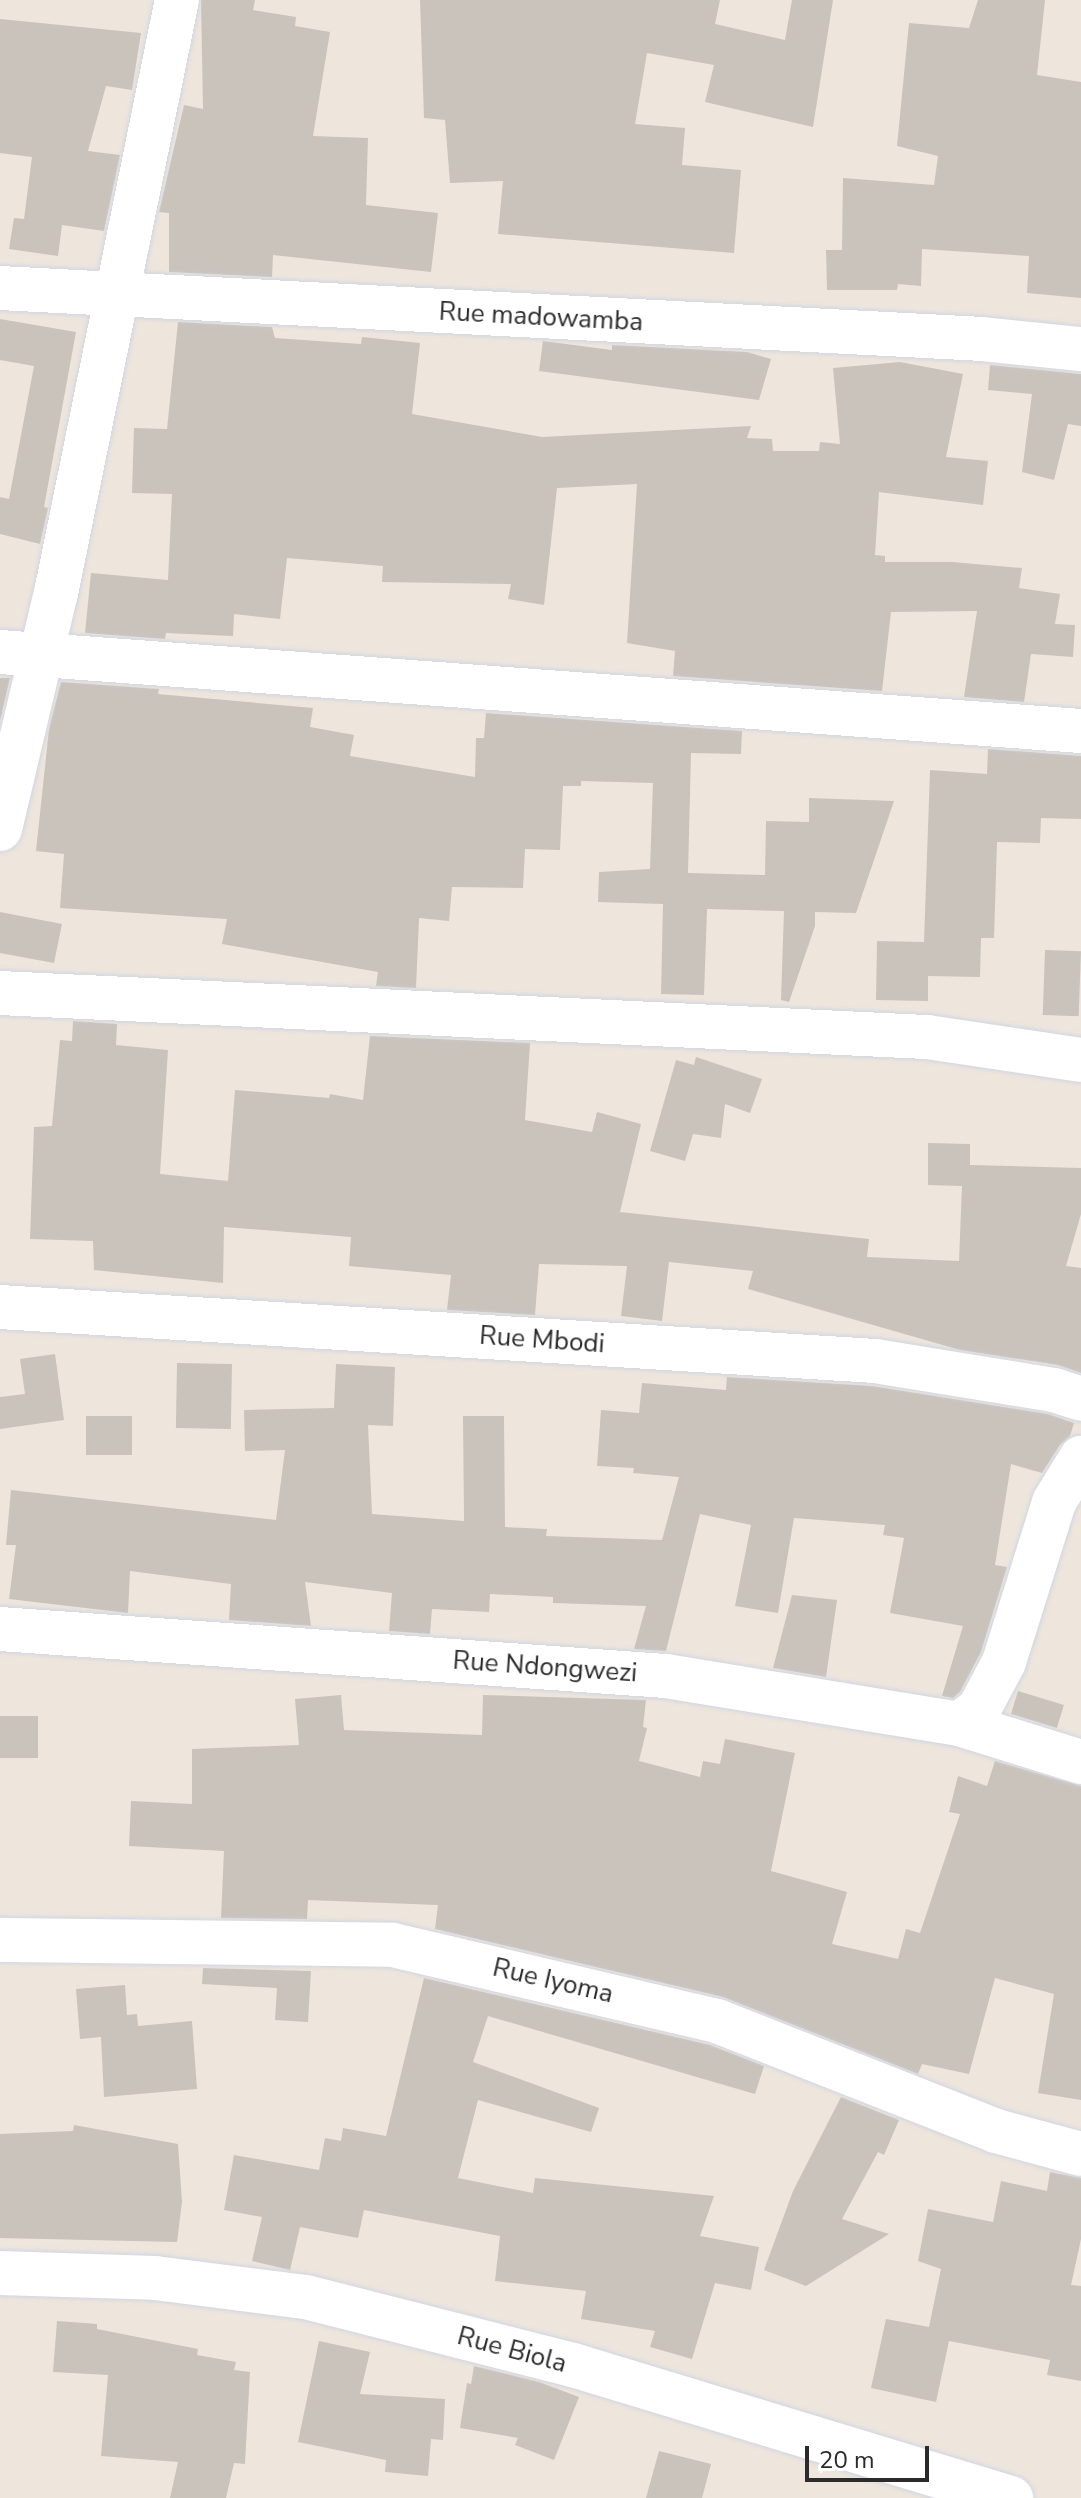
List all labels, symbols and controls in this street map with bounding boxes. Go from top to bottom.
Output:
street label: Rue madowamba [438,296,644,338]
street label: Rue Mbodi [478,1320,606,1360]
street label: Rue Ndongwezi [452,1645,638,1689]
street label: Rue Iyoma [490,1952,616,2010]
street label: Rue Biola [454,2320,570,2380]
scale bar [809,2430,933,2480]
text: 20 m [819,2444,875,2476]

